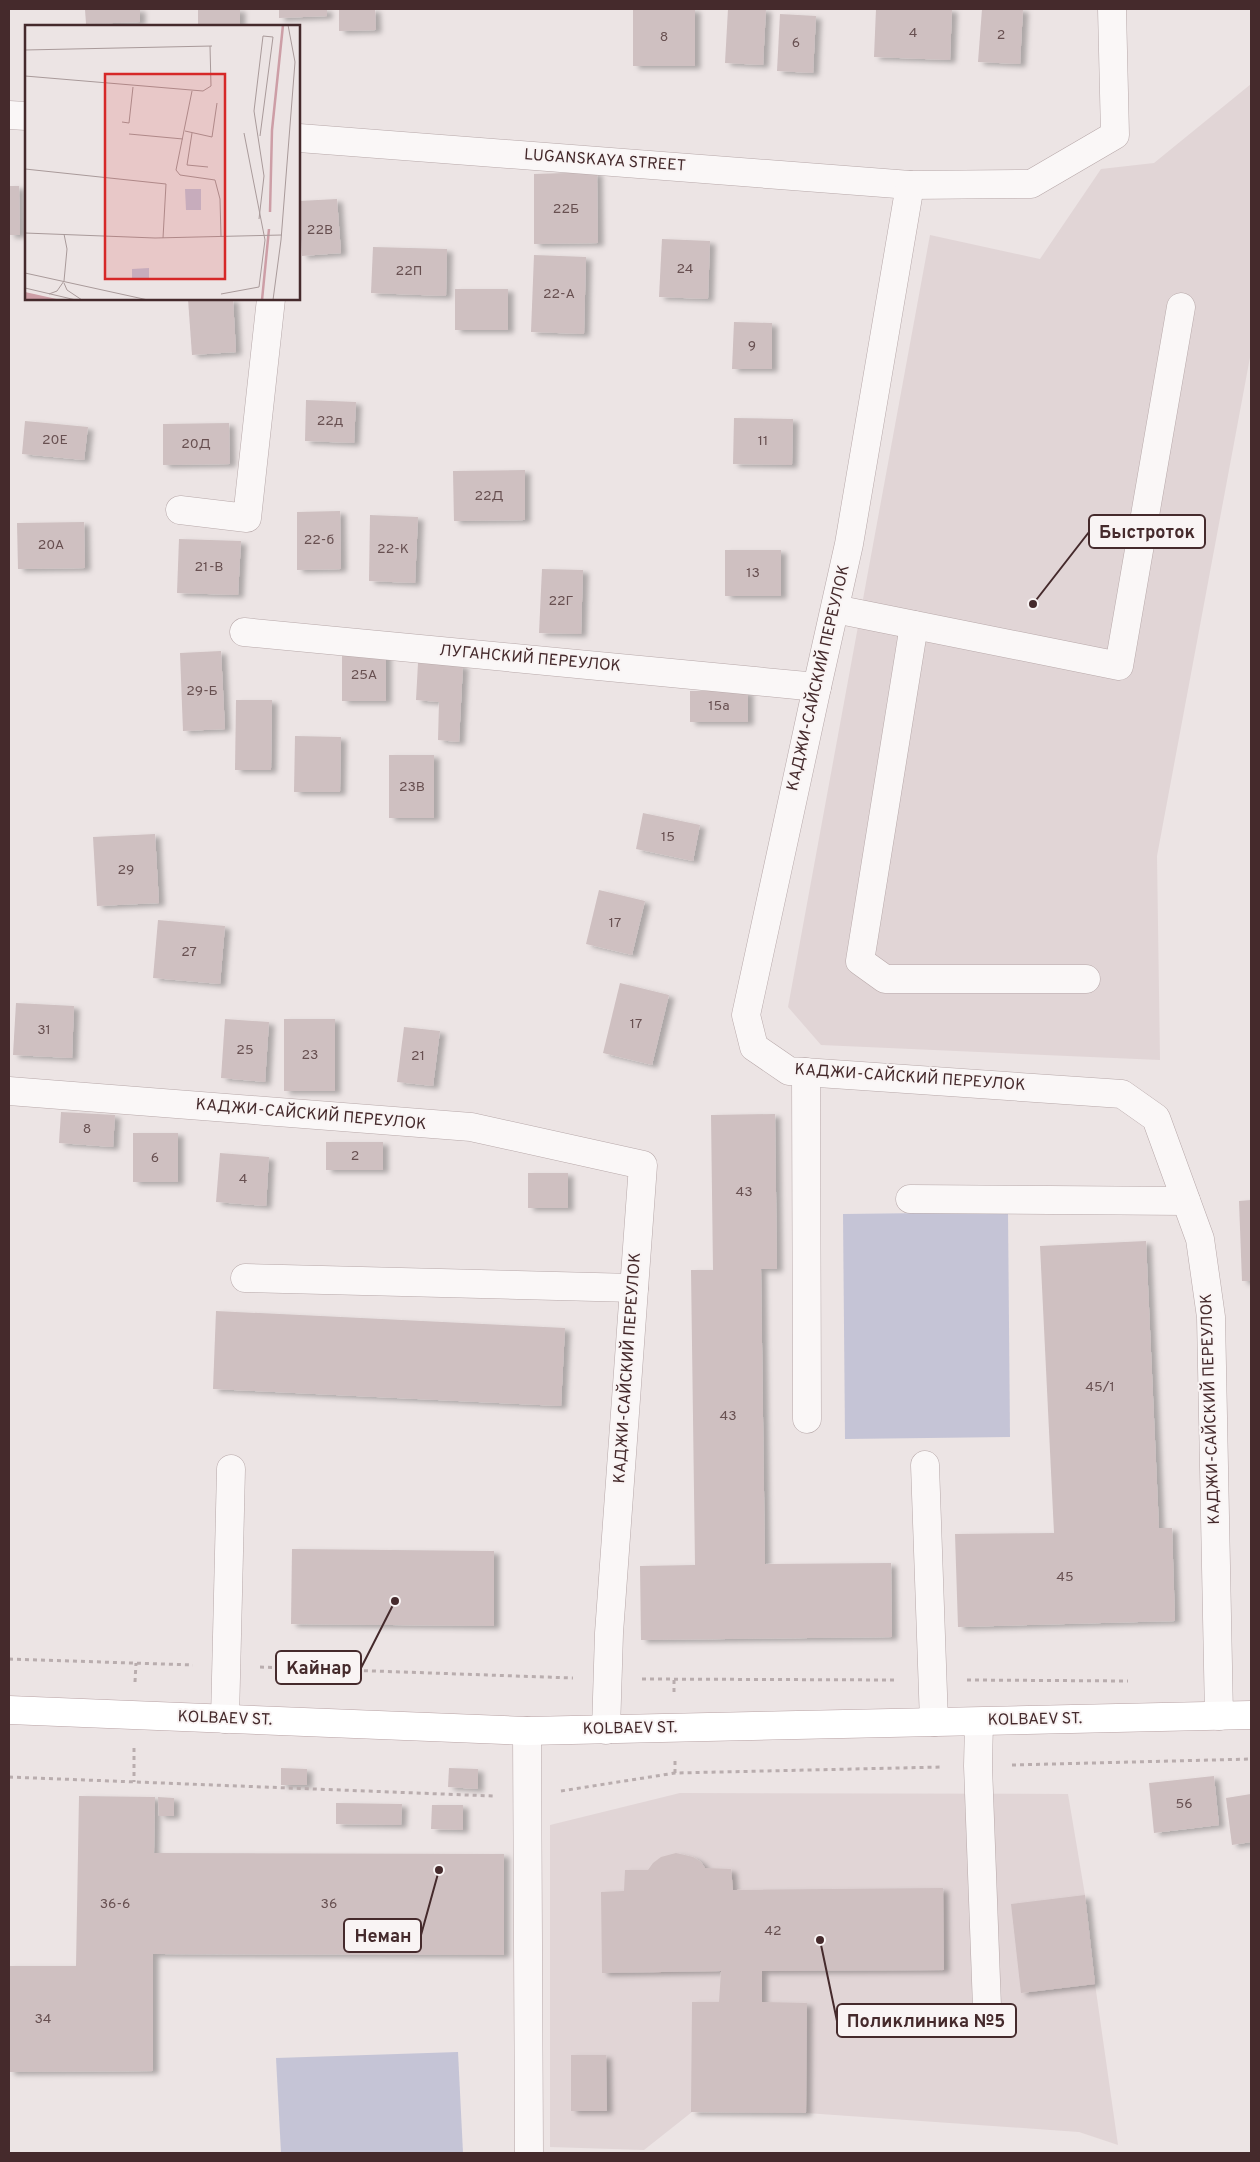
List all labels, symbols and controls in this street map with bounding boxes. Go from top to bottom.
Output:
inset map [25,25,300,300]
house number: 4 [909,25,917,42]
house number: 2 [997,27,1005,44]
house number: 8 [660,29,668,46]
house number: 6 [792,35,800,52]
street label: LUGANSKAYA STREET [523,145,687,177]
house number: 22Б [553,201,579,218]
house number: 22В [307,222,333,239]
house number: 24 [676,261,694,278]
house number: 22П [396,263,422,280]
house number: 22-А [543,286,575,303]
house number: 9 [748,338,756,355]
house number: 22д [317,413,343,430]
house number: 20Е [42,432,68,449]
house number: 11 [758,433,768,450]
house number: 20Д [181,436,211,453]
house number: 22Д [474,488,504,505]
callout: Быстроток [1089,515,1205,548]
text: Быстроток [1099,522,1195,545]
house number: 22-б [304,532,335,549]
house number: 20А [38,537,64,554]
house number: 22-К [377,541,409,558]
house number: 21-В [194,559,224,576]
street label: КАДЖИ-САЙСКИЙ ПЕРЕУЛОК [781,562,855,793]
house number: 13 [746,565,760,582]
house number: 22Г [548,593,574,610]
street label: ЛУГАНСКИЙ ПЕРЕУЛОК [438,639,622,677]
house number: 25А [351,667,377,684]
house number: 29-Б [186,683,218,700]
house number: 15a [708,698,730,715]
house number: 23В [399,779,425,796]
house number: 15 [661,829,675,846]
house number: 29 [118,862,134,879]
house number: 17 [609,915,621,932]
house number: 27 [181,944,197,961]
house number: 17 [630,1016,642,1033]
house number: 31 [37,1022,51,1039]
house number: 25 [236,1042,254,1059]
house number: 23 [302,1047,319,1064]
house number: 21 [411,1048,425,1065]
street label: КАДЖИ-САЙСКИЙ ПЕРЕУЛОК [794,1058,1026,1096]
street label: КАДЖИ-САЙСКИЙ ПЕРЕУЛОК [195,1093,427,1135]
house number: 8 [83,1121,91,1138]
house number: 2 [351,1148,359,1165]
house number: 6 [151,1150,159,1167]
house number: 4 [239,1171,247,1188]
house number: 43 [735,1184,753,1201]
street label: КАДЖИ-САЙСКИЙ ПЕРЕУЛОК [608,1252,646,1484]
street label: КАДЖИ-САЙСКИЙ ПЕРЕУЛОК [1195,1293,1225,1525]
house number: 45/1 [1085,1379,1115,1396]
house number: 43 [719,1408,737,1425]
house number: 45 [1056,1569,1074,1586]
callout: Кайнар [276,1651,361,1684]
text: Кайнар [286,1658,352,1681]
street label: KOLBAEV ST. [177,1707,273,1731]
street label: KOLBAEV ST. [988,1709,1082,1731]
street label: KOLBAEV ST. [583,1718,677,1740]
house number: 56 [1175,1796,1193,1813]
house number: 36-6 [100,1896,130,1913]
house number: 36 [321,1896,337,1913]
callout: Неман [344,1919,421,1952]
house number: 42 [764,1923,782,1940]
text: Неман [354,1926,412,1949]
callout: Поликлиника №5 [837,2004,1016,2037]
house number: 34 [34,2011,52,2028]
text: Поликлиника №5 [847,2011,1005,2034]

